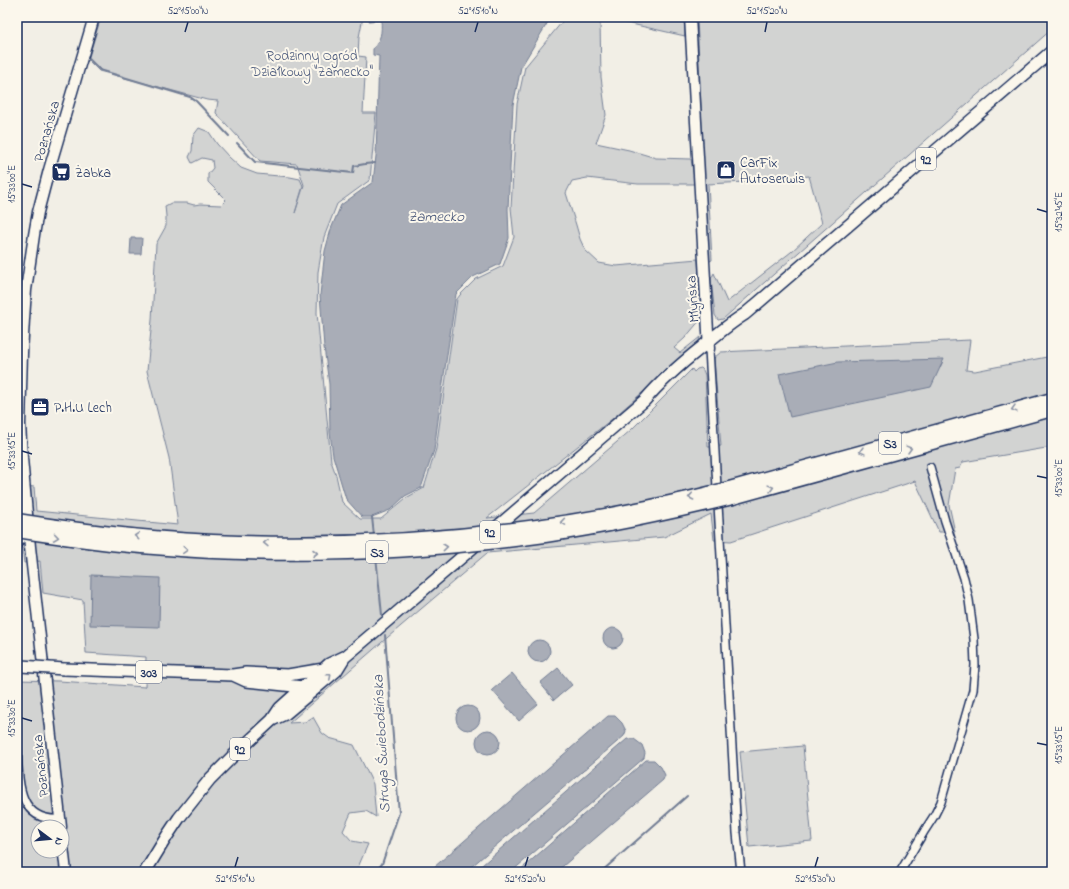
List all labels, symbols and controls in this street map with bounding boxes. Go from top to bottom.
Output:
text: 52°15'00"N [167,4,209,19]
text: 52°15'10"N [458,4,498,19]
text: 52°15'20"N [746,4,788,19]
park label: Rodzinny Ogród Działkowy "Zamecko" [250,46,373,84]
street label: Poznańska [29,98,66,164]
road number: 92 [916,148,936,170]
place label: CarFix Autoserwis [740,153,805,190]
shop icon: CarFix Autoserwis [715,159,737,181]
supermarket icon: Żabka [50,161,72,183]
place label: Żabka [75,163,111,184]
text: 15°33'00"E [5,165,20,203]
text: 15°32'45"E [1052,192,1067,232]
water label: Zamecko [408,206,465,228]
street label: Młyńska [681,275,707,323]
office icon: P.H.U Lech [29,396,51,418]
place label: P.H.U Lech [54,398,112,419]
one-way arrow [1011,404,1018,413]
text: 15°33'15"E [5,432,20,470]
road number: S3 [879,432,901,454]
one-way arrow [906,445,913,454]
one-way arrow [859,446,866,455]
text: 15°33'00"E [1052,459,1067,497]
one-way arrow [767,484,774,493]
one-way arrow [688,493,694,501]
one-way arrow [560,517,566,526]
road number: 92 [480,521,500,543]
one-way arrow [134,531,140,540]
one-way arrow [52,532,59,541]
one-way arrow [263,539,269,547]
road number: S3 [366,541,388,563]
one-way arrow [442,543,448,552]
one-way arrow [182,546,188,555]
one-way arrow [312,549,318,557]
road number: 303 [136,661,162,683]
water label: Struga Świebodzińska [367,673,398,814]
one-way arrow [324,674,332,681]
text: 15°33'30"E [5,699,20,737]
text: 15°33'15"E [1052,726,1067,764]
street label: Poznańska [28,734,55,798]
road number: 92 [230,738,250,760]
north arrow [30,819,70,859]
text: N [50,836,67,847]
text: 52°15'10"N [215,872,255,887]
text: 52°15'20"N [504,872,546,887]
text: 52°15'30"N [795,872,836,887]

